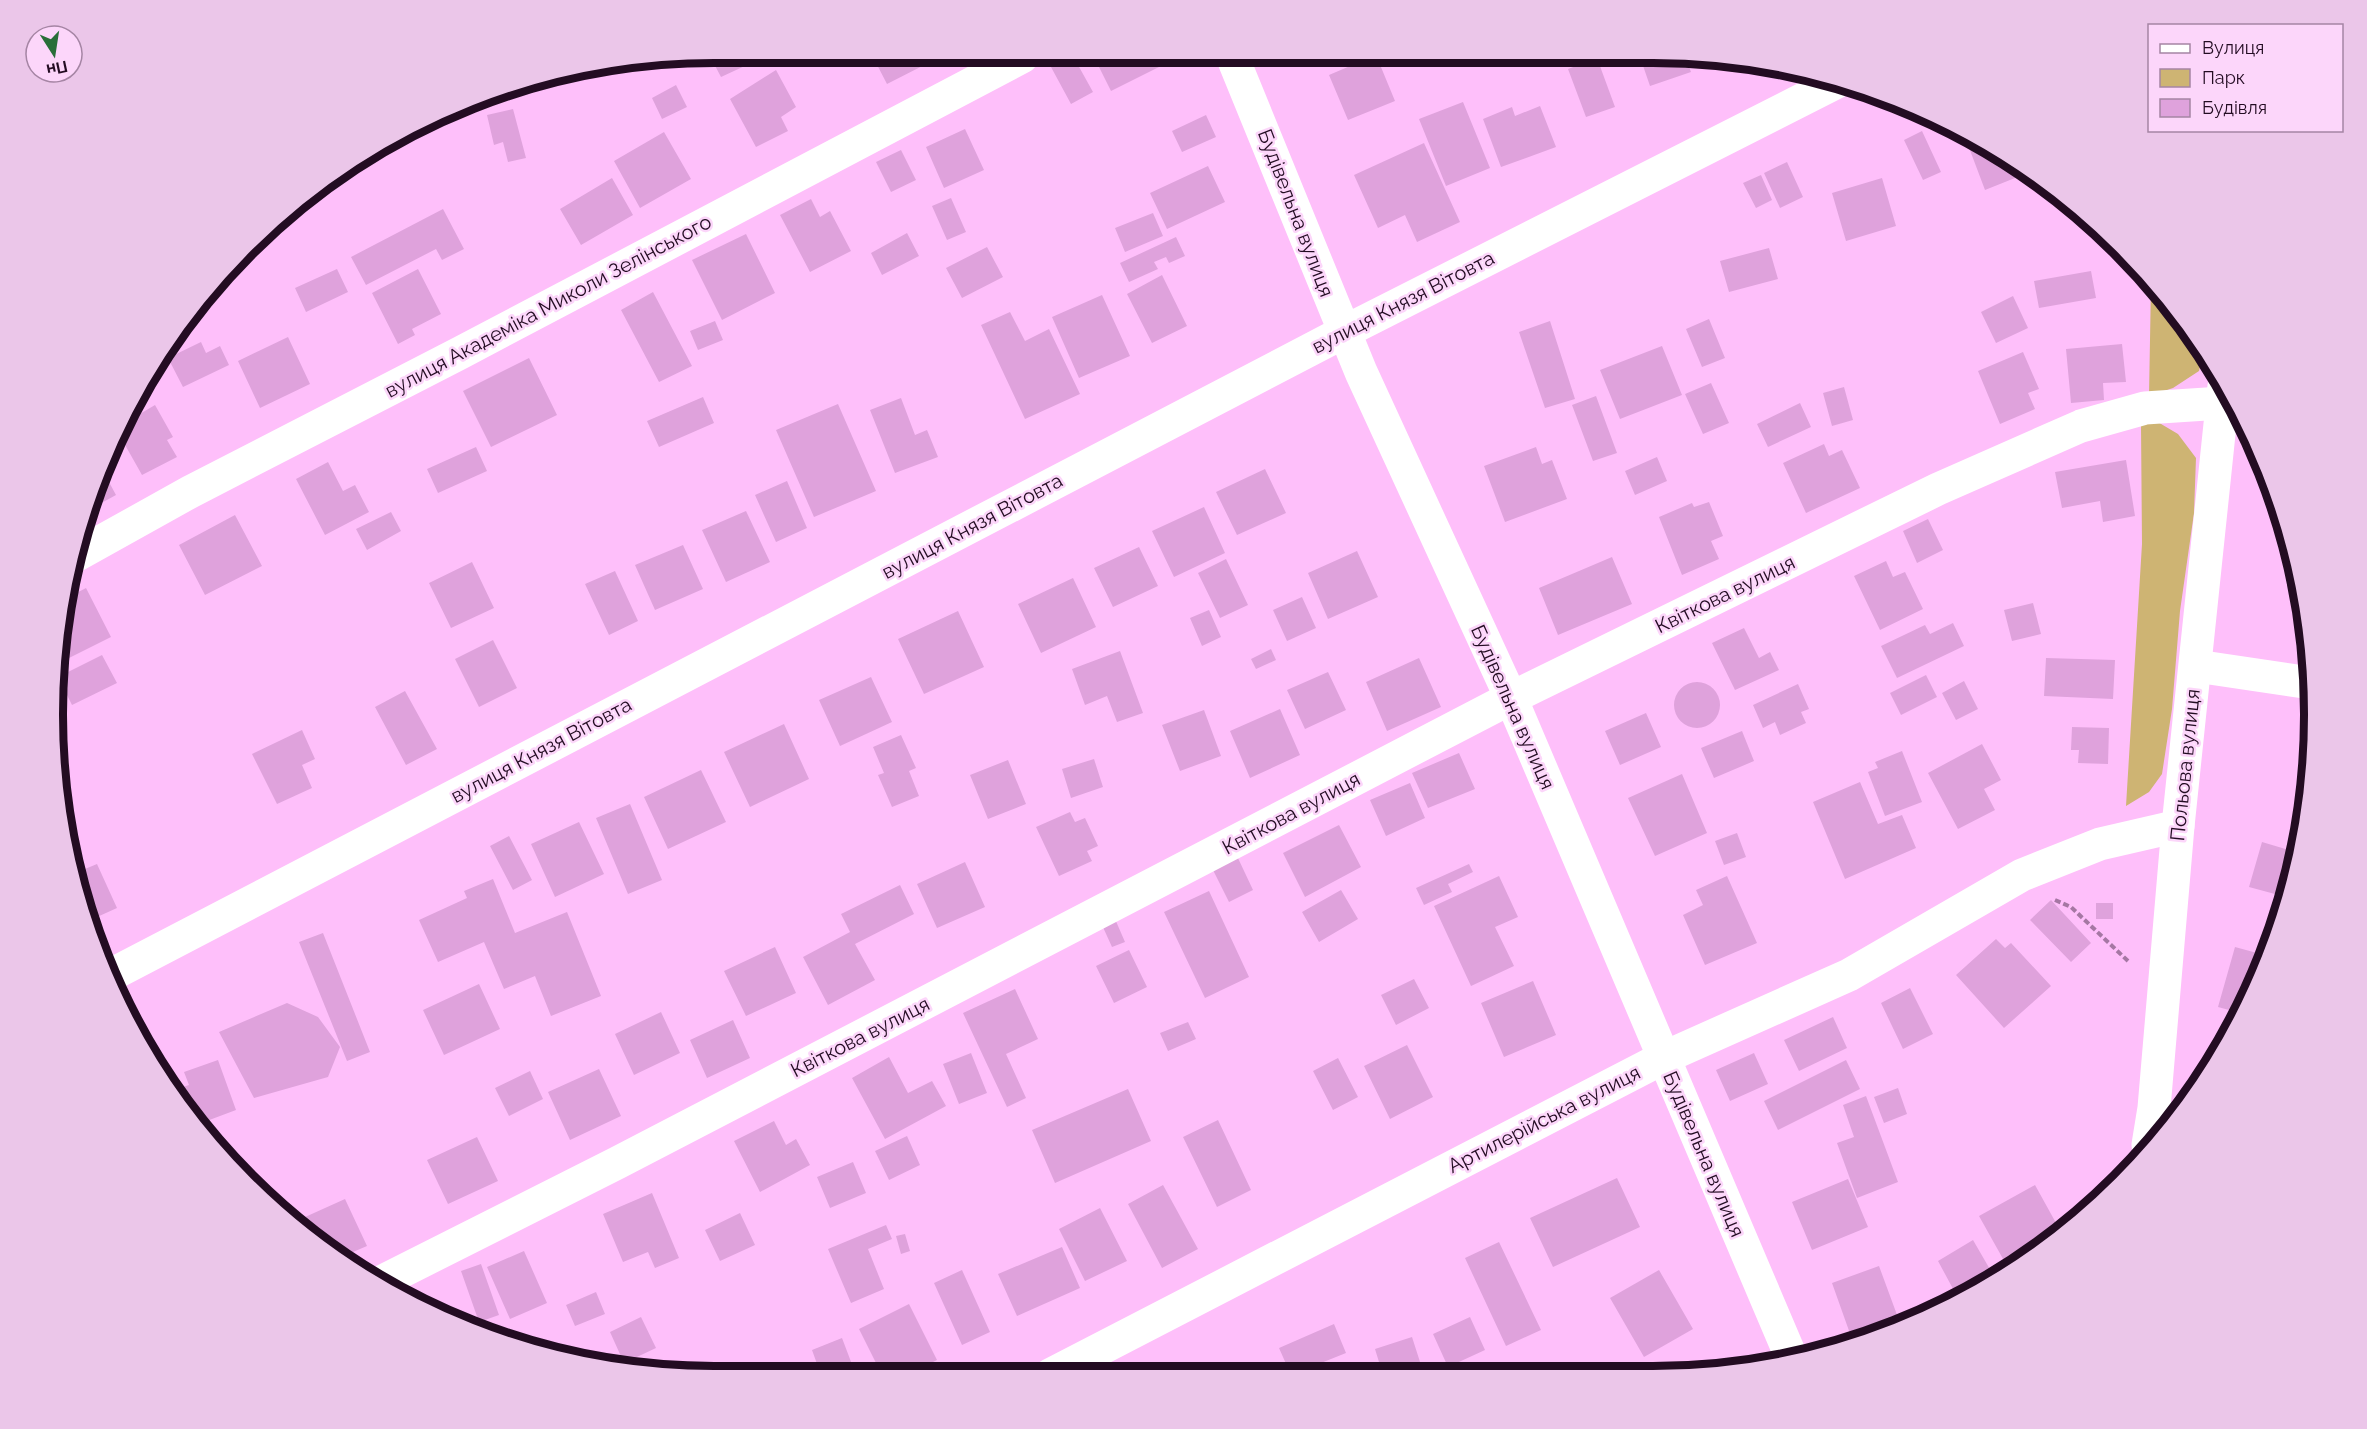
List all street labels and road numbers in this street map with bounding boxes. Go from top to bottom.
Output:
street label: Будівельна вулиця [1253,126,1339,300]
street label: вулиця Академіка Миколи Зелінського [381,209,715,403]
street label: вулиця Князя Вітовта [1308,246,1498,358]
street label: вулиця Князя Вітовта [877,468,1067,584]
street label: Квіткова вулиця [1651,550,1799,638]
street label: Будівельна вулиця [1466,621,1560,793]
street label: Польова вулиця [2165,688,2205,842]
street label: вулиця Князя Вітовта [446,692,636,808]
street label: Квіткова вулиця [1218,767,1364,859]
street label: Квіткова вулиця [787,992,933,1082]
street label: Артилерійська вулиця [1444,1060,1644,1178]
street label: Будівельна вулиця [1658,1067,1750,1241]

